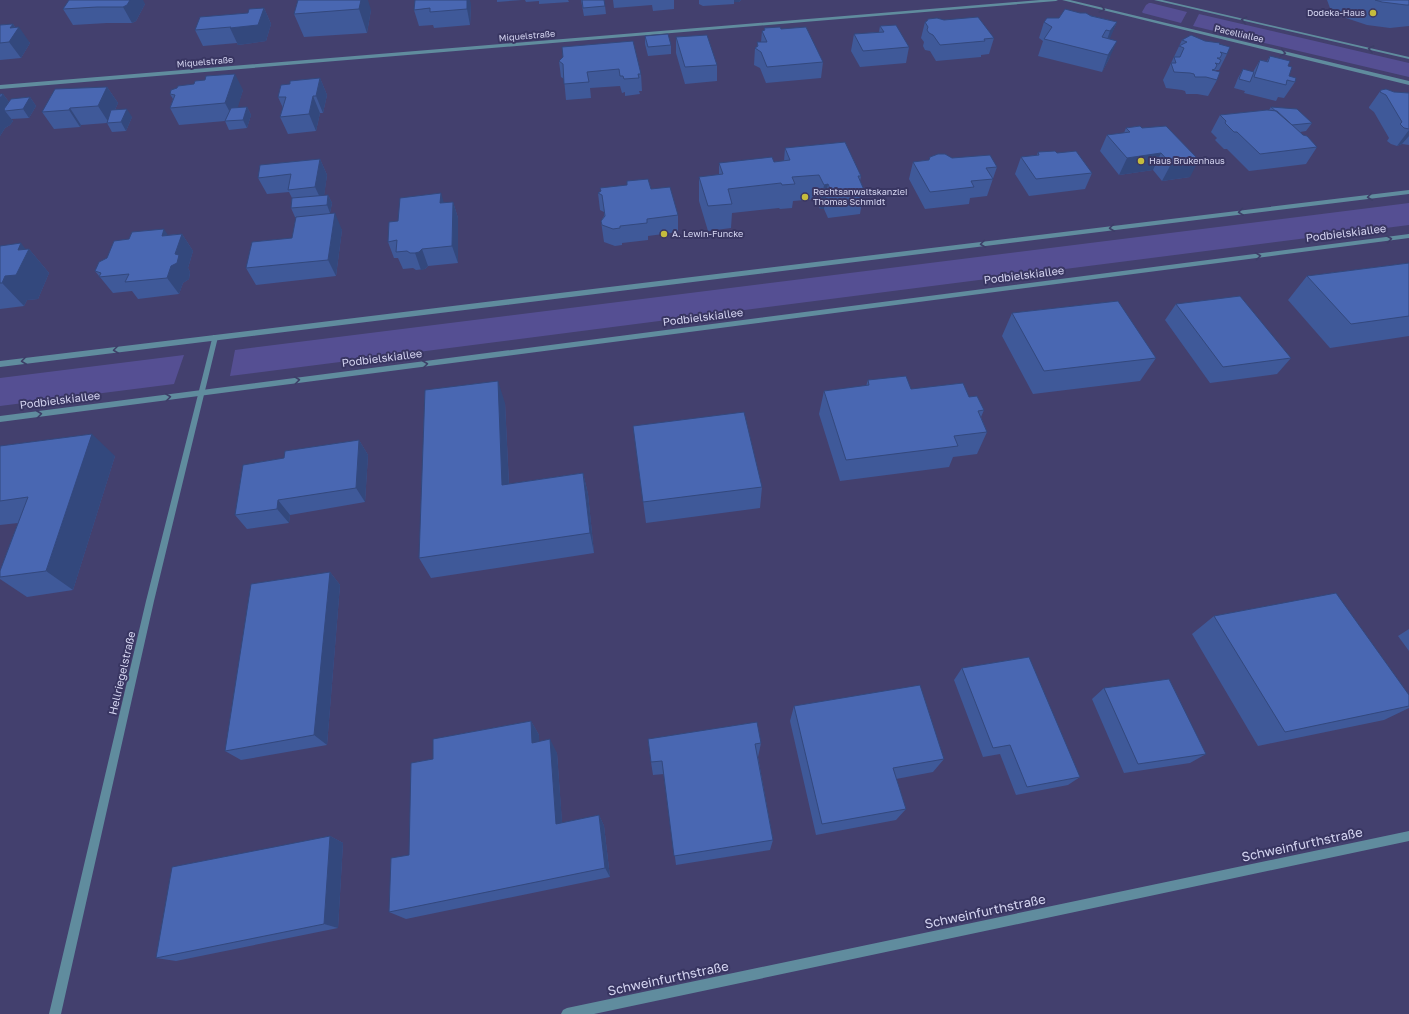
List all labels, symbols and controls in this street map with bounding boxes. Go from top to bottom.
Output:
one-way arrow [1099,5,1106,13]
place label: Dodeka-Haus [1307,7,1365,18]
marker: Dodeka-Haus [1368,8,1378,18]
one-way arrow [1241,17,1247,25]
street label: Pacelliallee [1213,22,1265,45]
street label: Miquelstraße [498,28,556,43]
one-way arrow [1368,46,1374,54]
one-way arrow [1280,48,1286,56]
street label: Miquelstraße [176,54,234,69]
place label: Haus Brukenhaus [1149,155,1225,166]
marker: Haus Brukenhaus [1136,156,1146,166]
place label: Rechtsanwaltskanzlei Thomas Schmidt [813,186,907,207]
marker: Rechtsanwaltskanzlei Thomas Schmidt [800,192,810,202]
one-way arrow [1367,192,1373,201]
one-way arrow [1238,208,1244,217]
street label: Podbielskiallee [1305,221,1387,244]
one-way arrow [1109,223,1115,232]
place label: A. Lewin-Funcke [672,228,743,239]
marker: A. Lewin-Funcke [659,229,669,239]
one-way arrow [1385,235,1392,244]
one-way arrow [980,239,986,248]
one-way arrow [1255,252,1261,261]
street label: Podbielskiallee [983,263,1065,286]
street label: Podbielskiallee [662,305,744,328]
one-way arrow [113,345,119,354]
street label: Podbielskiallee [341,346,423,369]
one-way arrow [21,356,27,365]
one-way arrow [422,360,429,369]
one-way arrow [293,376,300,385]
street label: Podbielskiallee [19,388,101,411]
one-way arrow [165,393,171,402]
one-way arrow [36,409,42,418]
street label: Hellriegelstraße [106,630,137,716]
street label: Schweinfurthstraße [1240,823,1364,865]
street label: Schweinfurthstraße [923,890,1047,932]
street label: Schweinfurthstraße [606,957,730,999]

